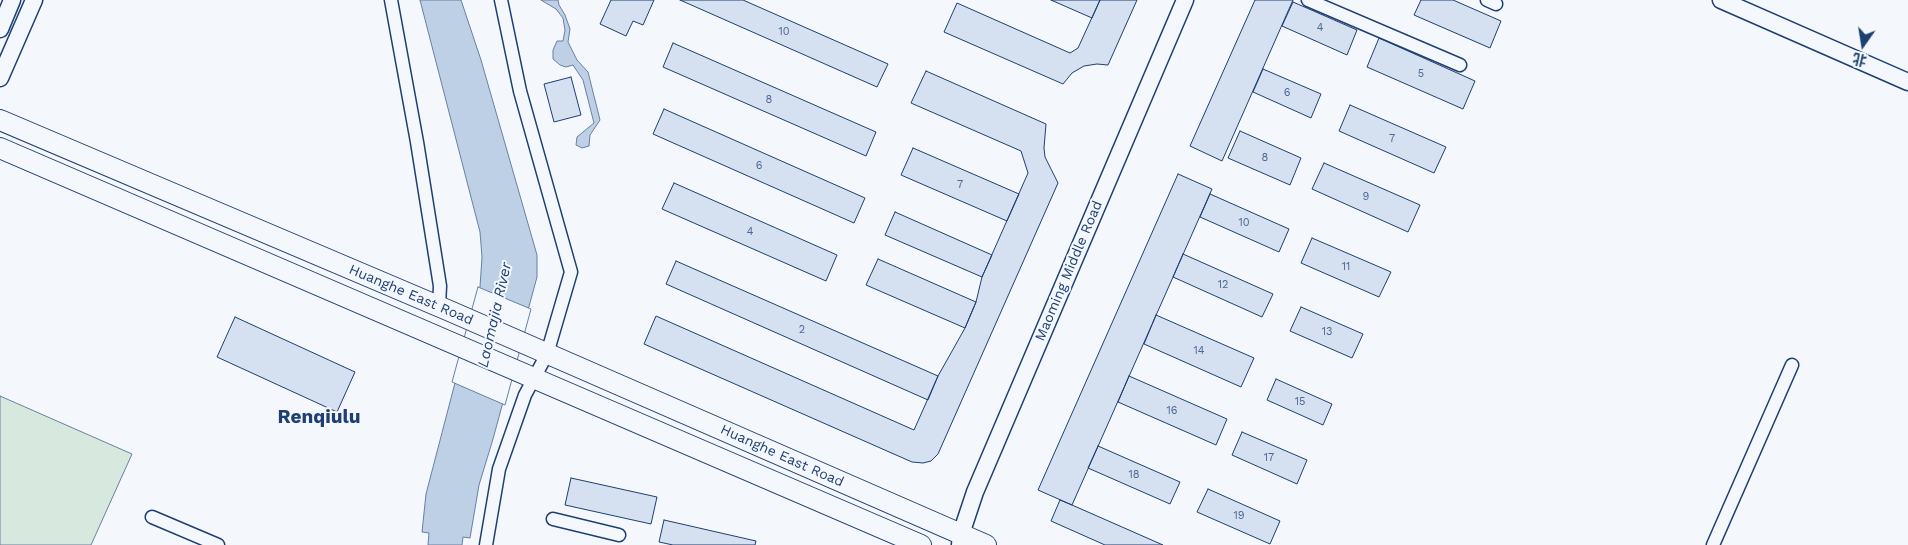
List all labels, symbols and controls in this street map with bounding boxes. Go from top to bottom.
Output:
north arrow [1838,20,1888,70]
house number: 4 [1317,21,1323,35]
house number: 10 [778,25,790,39]
text: 北 [1851,50,1868,69]
house number: 5 [1418,67,1424,81]
house number: 6 [1284,86,1290,100]
house number: 8 [766,93,772,107]
house number: 7 [1389,132,1395,146]
house number: 8 [1262,151,1268,165]
house number: 6 [756,159,762,173]
house number: 7 [957,178,963,192]
house number: 9 [1363,190,1369,204]
street label: Maoming Middle Road [1032,198,1106,344]
house number: 10 [1238,216,1250,230]
house number: 4 [747,225,753,239]
house number: 11 [1342,260,1350,274]
street label: Huanghe East Road [346,261,476,329]
water label: Laomajia River [474,261,516,369]
house number: 12 [1218,278,1228,292]
house number: 2 [799,323,805,337]
house number: 13 [1322,325,1332,339]
house number: 14 [1193,344,1205,358]
house number: 15 [1295,395,1305,409]
house number: 16 [1167,404,1177,418]
district label: Renqiulu [278,406,360,428]
street label: Huanghe East Road [718,421,846,491]
house number: 17 [1264,451,1274,465]
house number: 18 [1128,468,1140,482]
house number: 19 [1233,509,1245,523]

